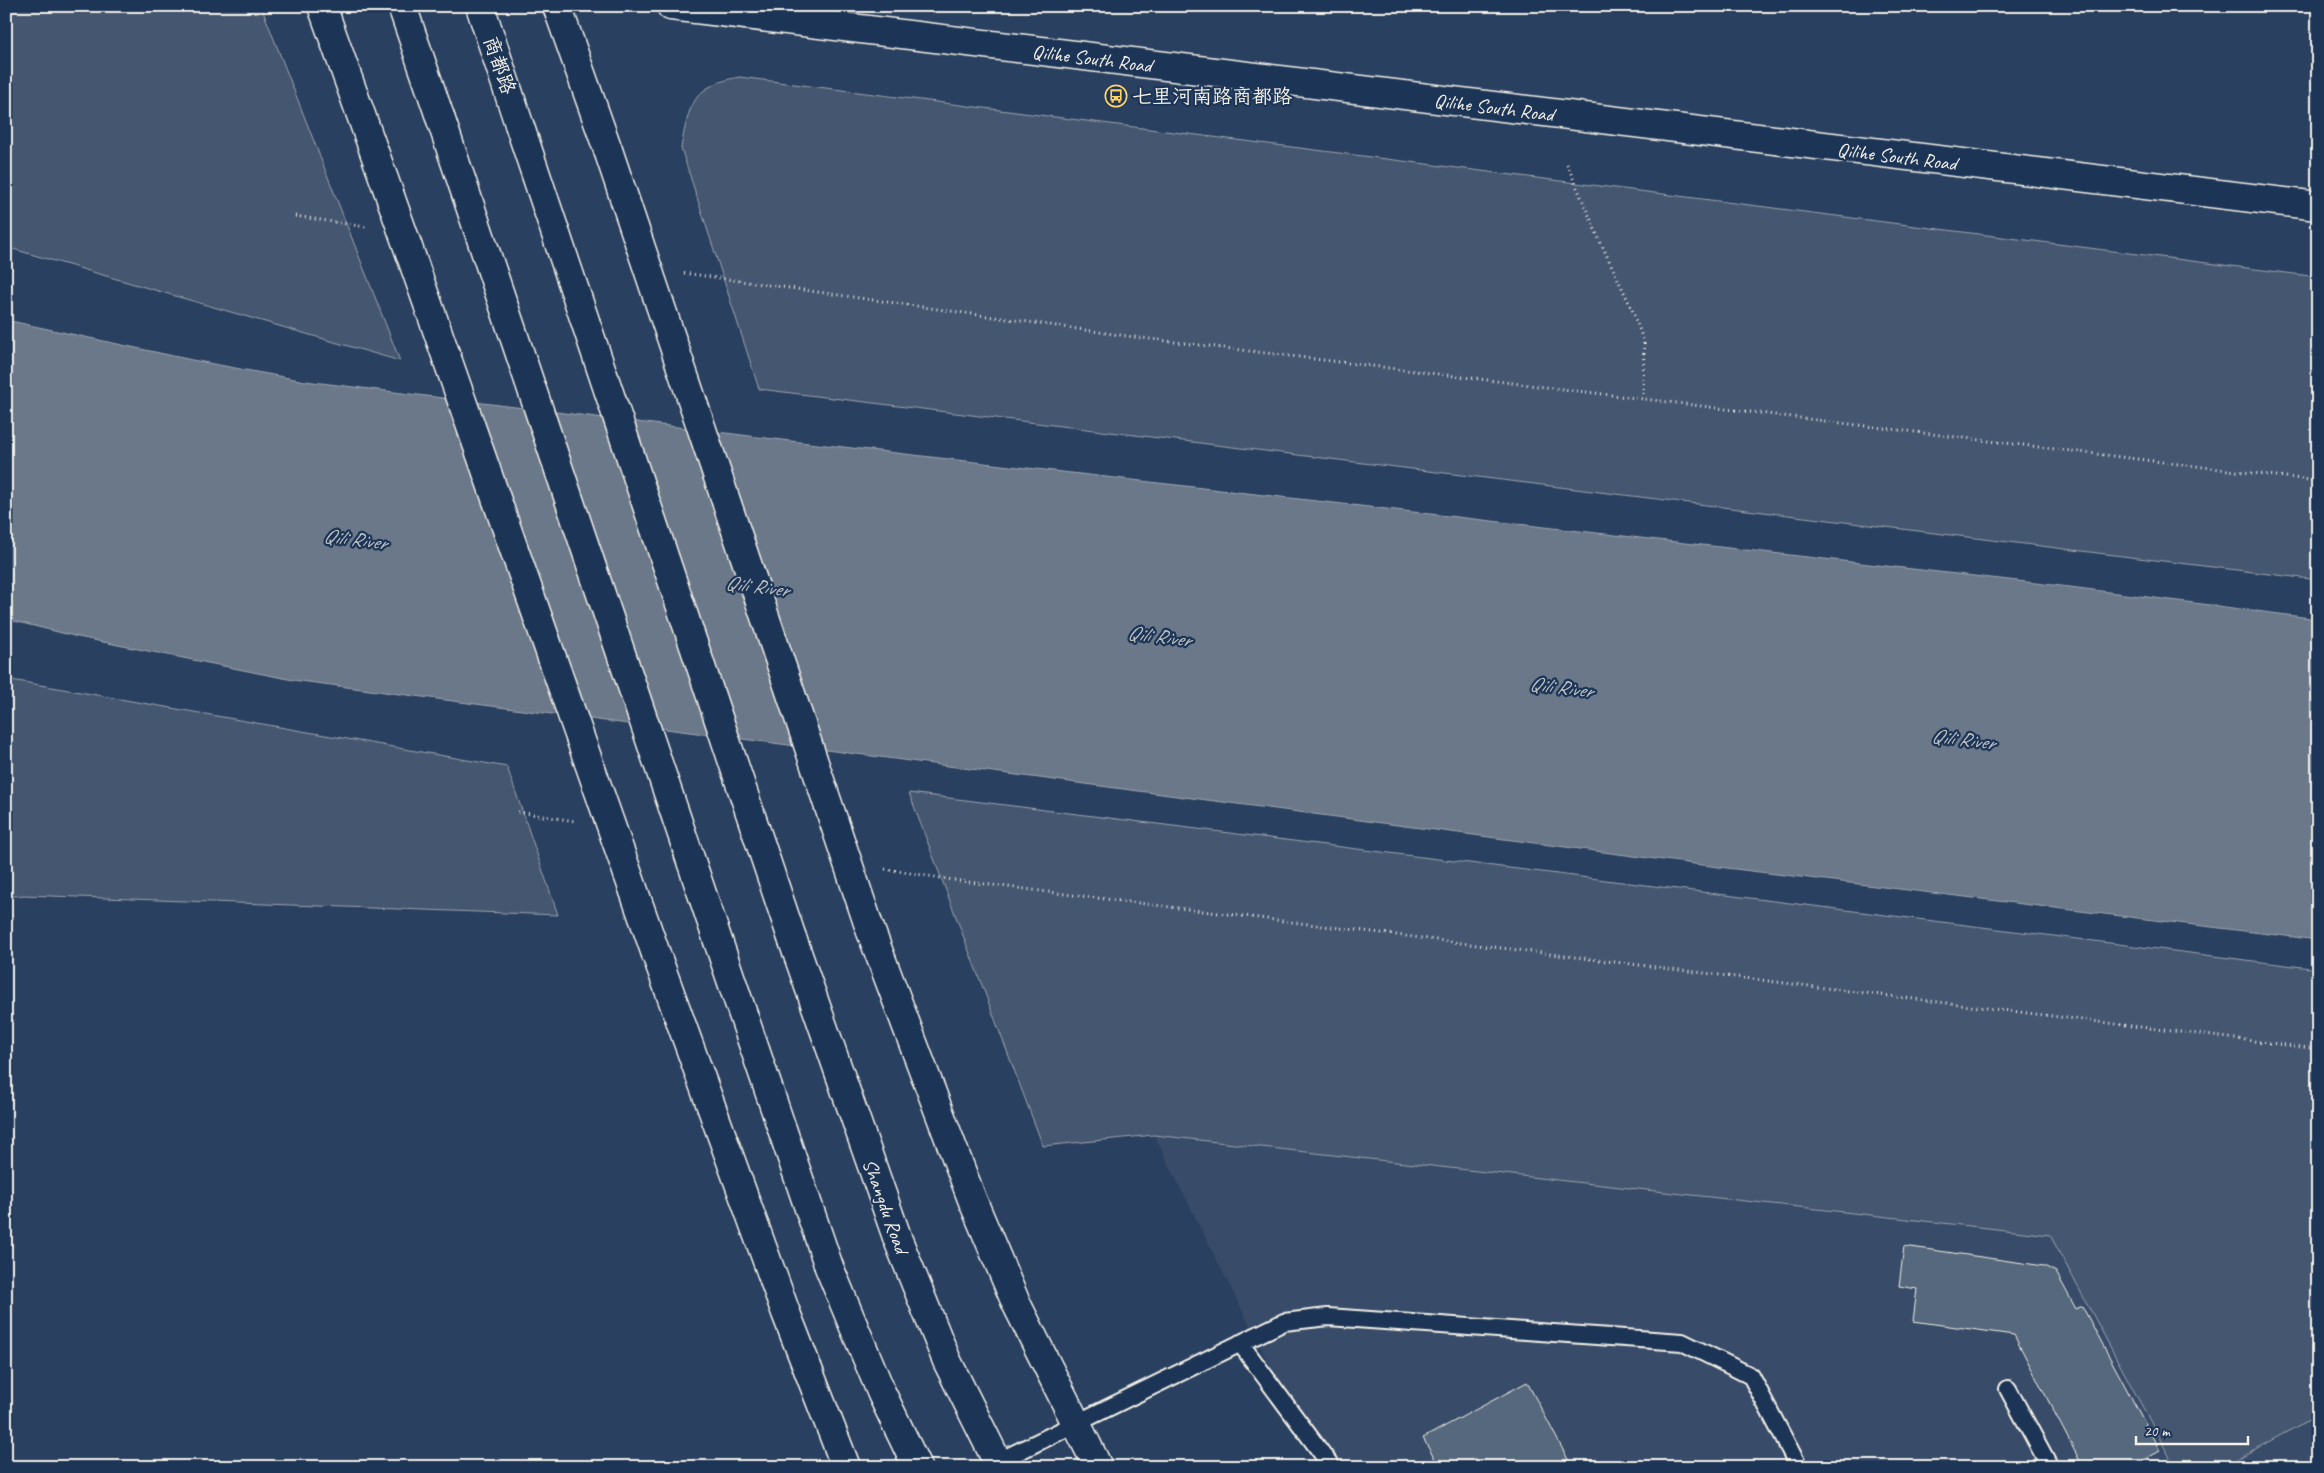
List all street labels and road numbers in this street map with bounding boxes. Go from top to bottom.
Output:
street label: 商都路 [478,33,521,99]
street label: Qilihe South Road [1031,39,1156,79]
street label: Qilihe South Road [1433,88,1558,128]
street label: Qilihe South Road [1836,137,1961,177]
street label: Shangdu Road [857,1156,915,1260]

